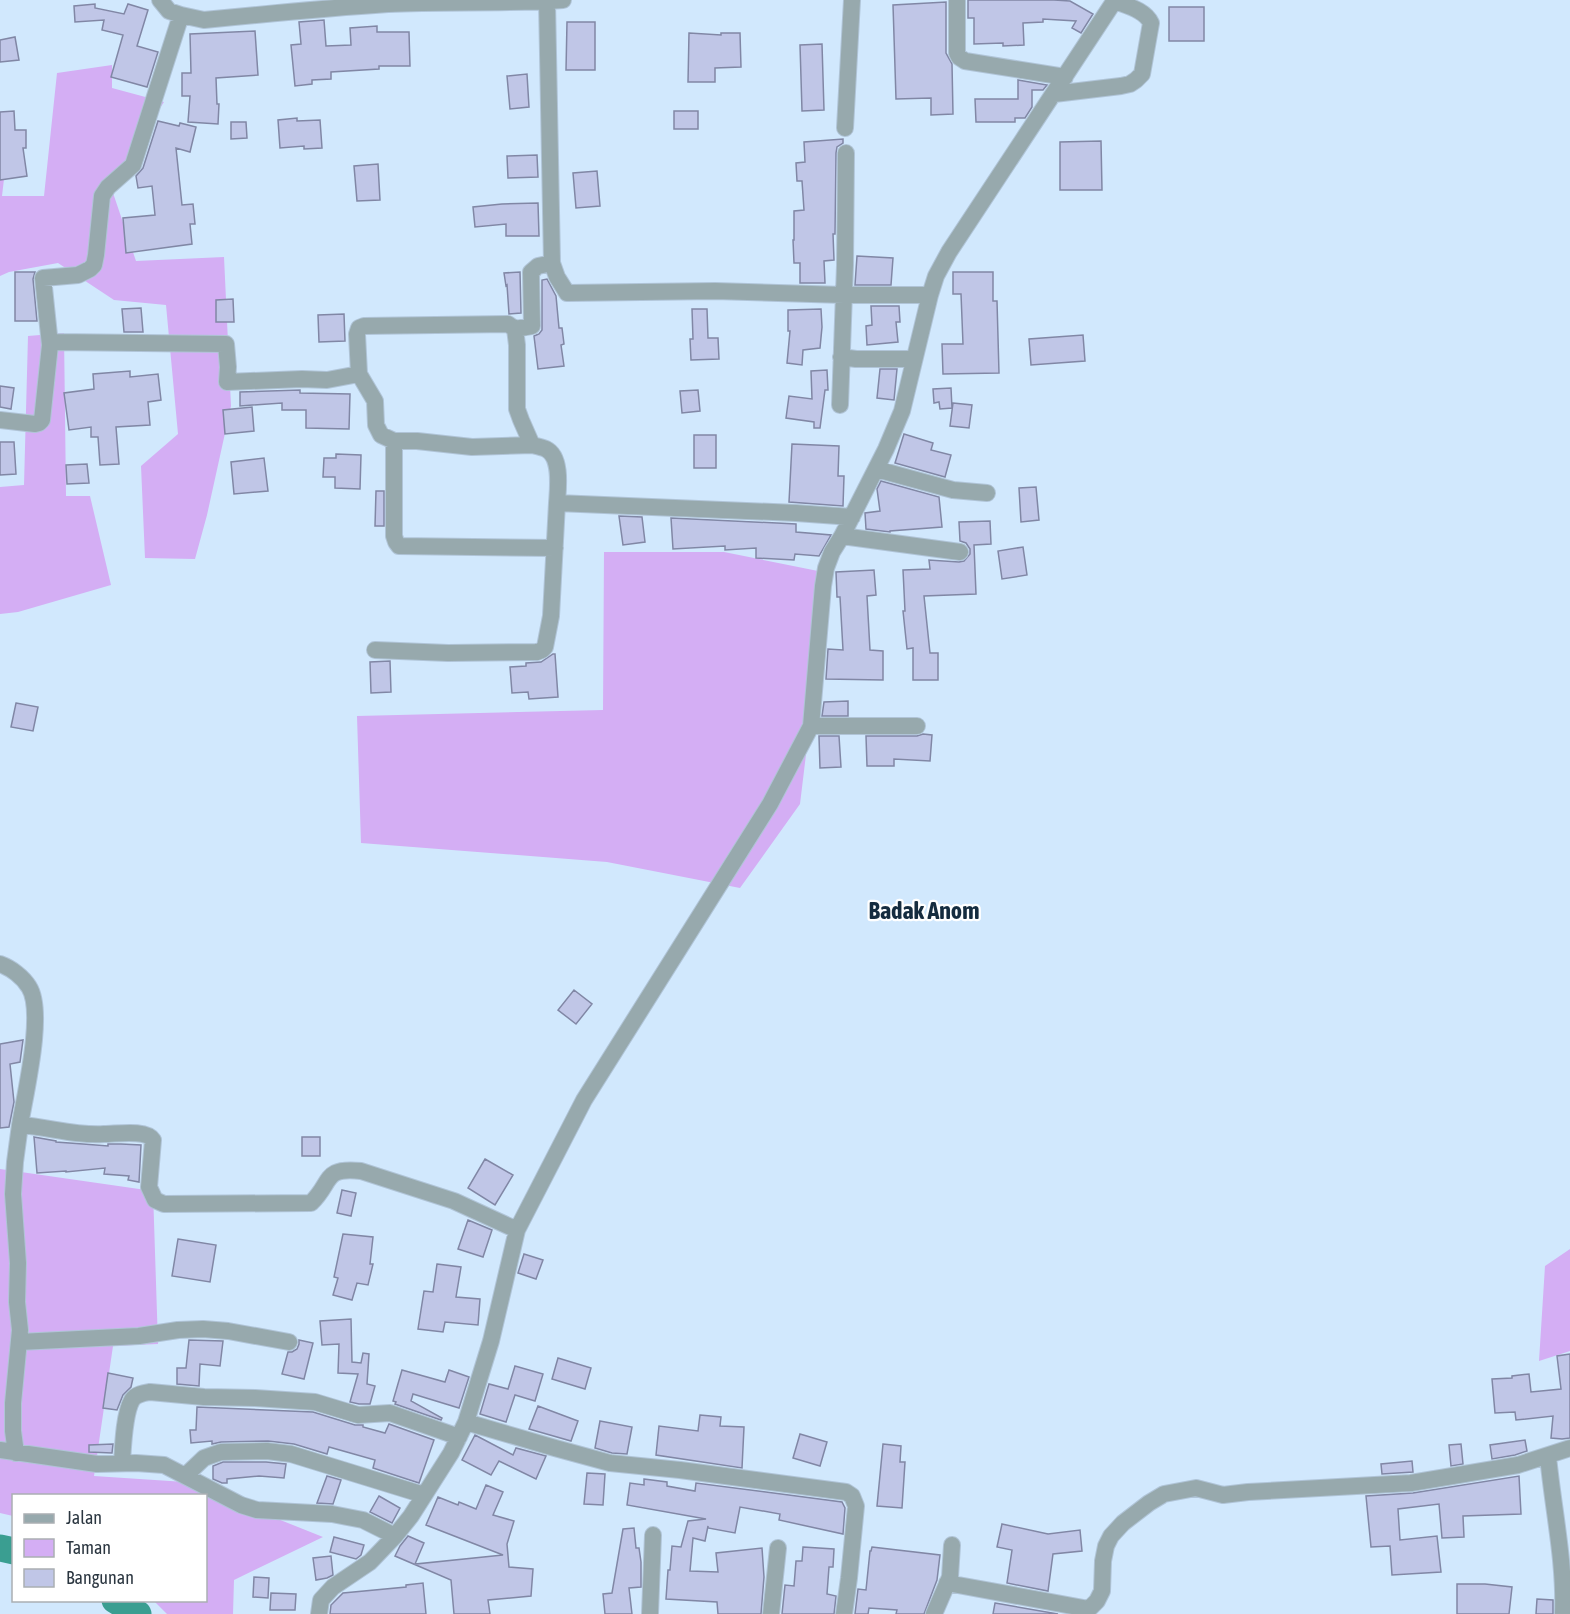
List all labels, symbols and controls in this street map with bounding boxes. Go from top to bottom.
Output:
district label: Badak Anom [869,897,979,924]
legend [12,1494,207,1602]
text: Jalan [66,1507,102,1528]
text: Taman [66,1537,111,1558]
text: Bangunan [66,1567,134,1588]

